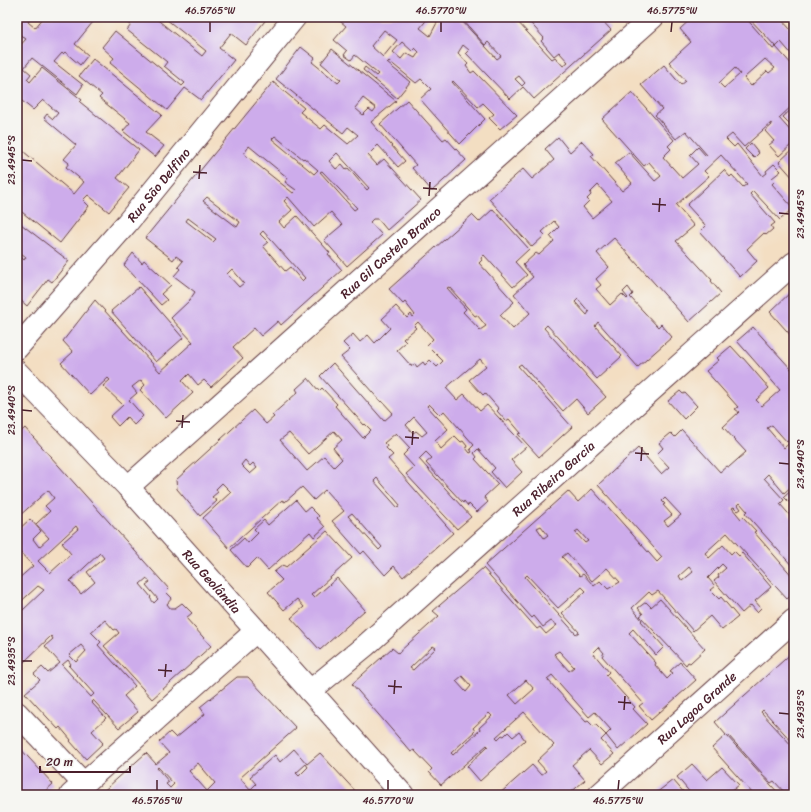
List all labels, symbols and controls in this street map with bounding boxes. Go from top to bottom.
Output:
text: 46.5765°W [185,2,236,20]
text: 46.5770°W [416,2,467,20]
text: 46.5775°W [647,2,698,20]
text: 23.4945°S [3,134,21,185]
street label: Rua São Delfino [121,142,196,227]
text: 23.4945°S [792,188,810,239]
street label: Rua Gil Castelo Branco [334,200,447,304]
text: 23.4940°S [3,384,21,435]
street label: Rua Ribeiro Garcia [506,434,600,522]
text: 23.4940°S [792,438,810,489]
street label: Rua Geolândia [177,544,248,619]
text: 23.4935°S [3,636,21,685]
street label: Rua Lagoa Grande [651,665,742,750]
text: 23.4935°S [792,689,810,738]
scale bar [40,748,130,774]
text: 20 m [46,751,73,773]
text: 46.5765°W [132,792,183,810]
text: 46.5770°W [363,792,414,810]
text: 46.5775°W [593,792,644,810]

